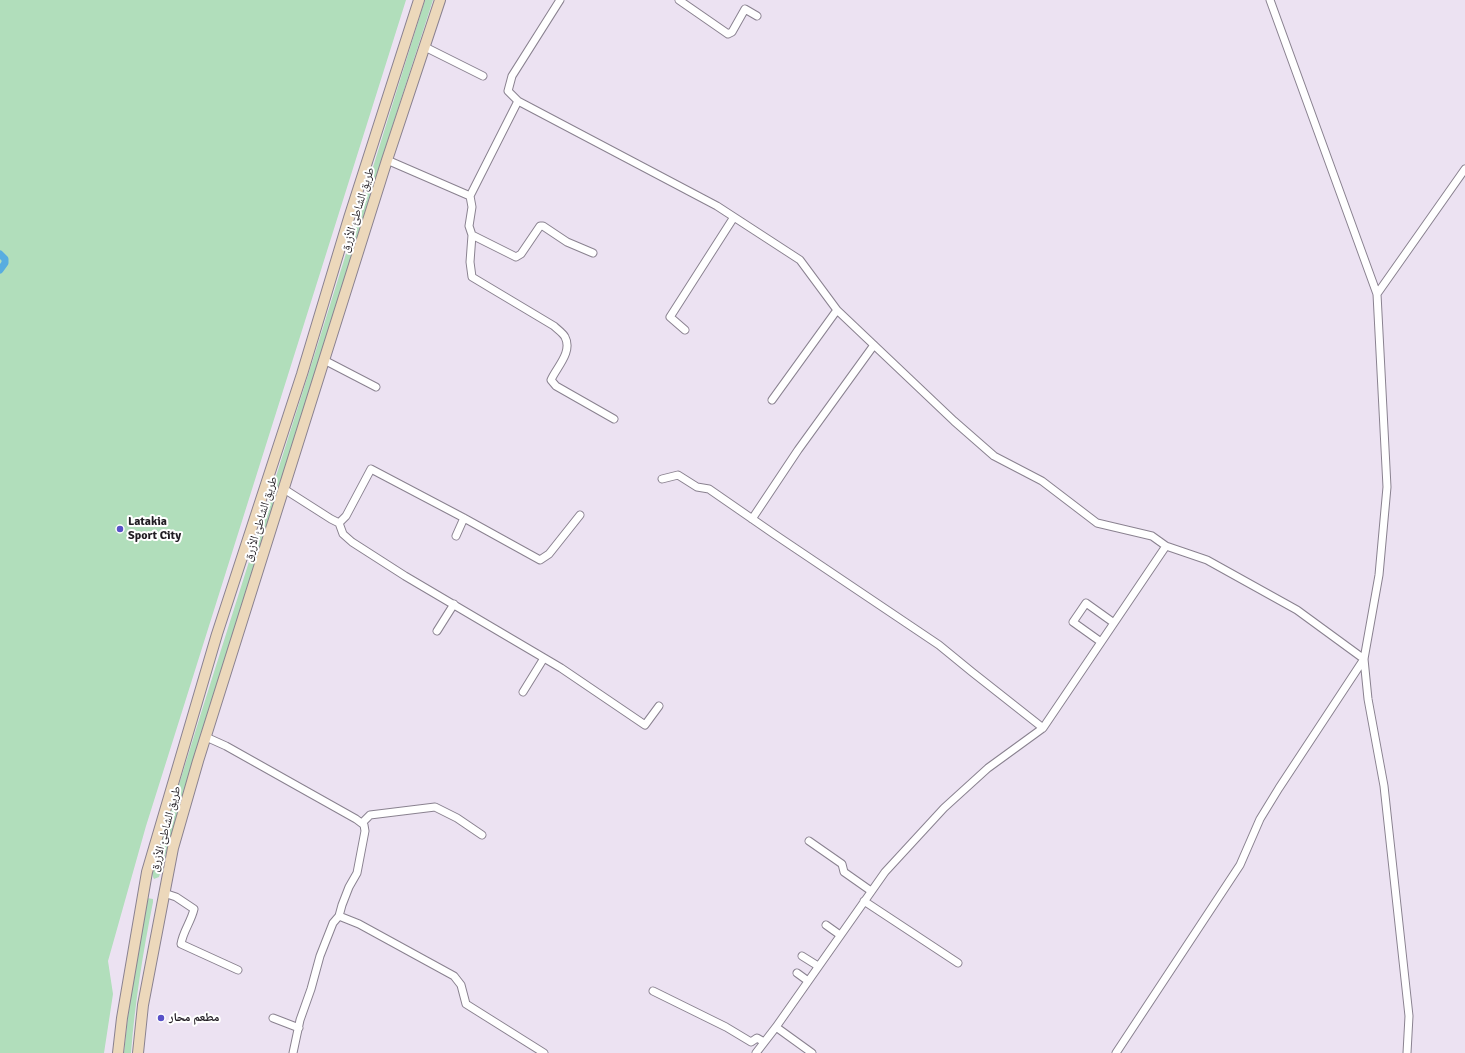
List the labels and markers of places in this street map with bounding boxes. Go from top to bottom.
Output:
place label: Latakia Sport City [128,515,181,543]
marker: Latakia Sport City [115,524,125,534]
place label: مطعم محار [169,1011,219,1025]
marker: مطعم محار [156,1013,166,1023]

